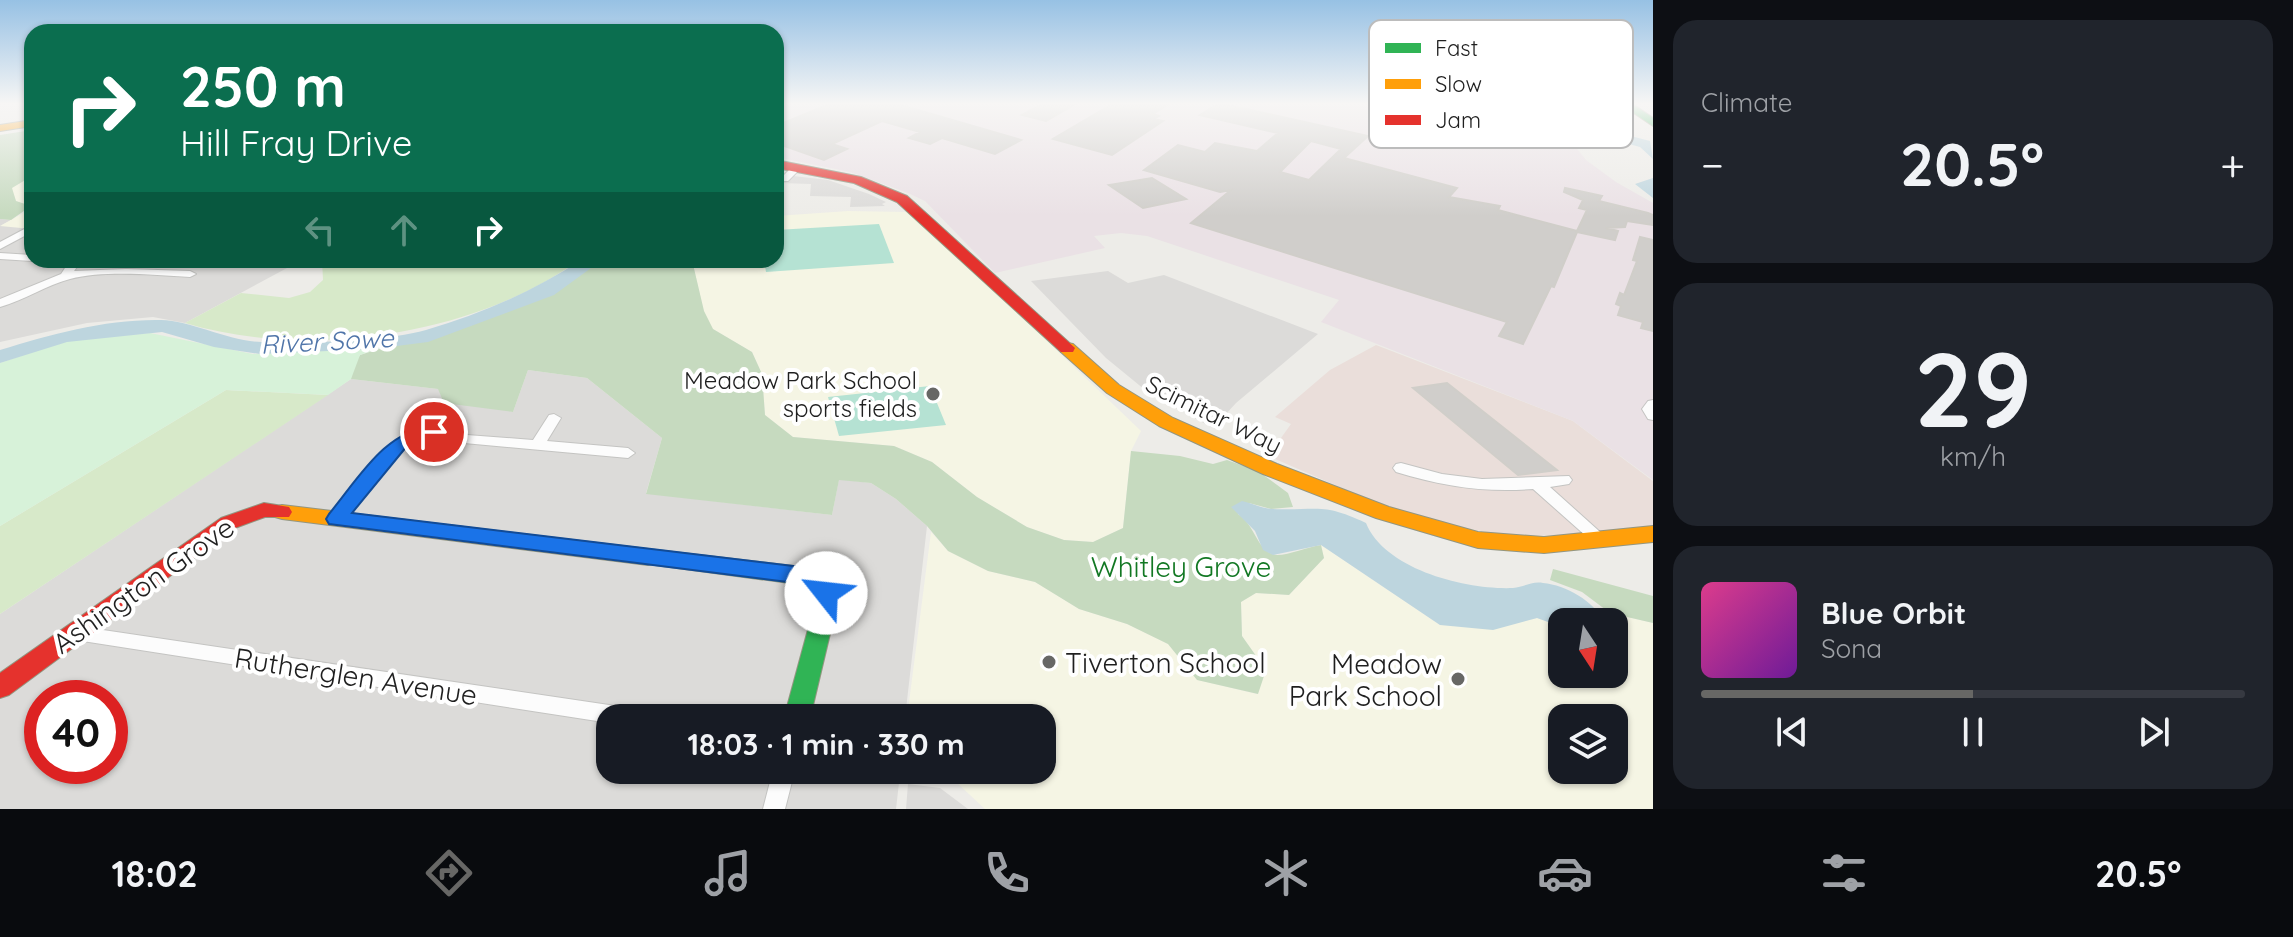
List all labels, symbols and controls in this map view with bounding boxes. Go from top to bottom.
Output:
legend [1369,20,1633,148]
text: Fast [1435,34,1478,62]
text: 250 m [180,51,346,121]
icon: right [48,56,152,160]
text: Slow [1435,70,1482,98]
text: Climate [1701,86,1792,119]
text: Jam [1435,106,1481,134]
text: Hill Fray Drive [180,120,412,165]
text: 20.5° [1900,126,2044,201]
text: − [1701,137,1724,192]
text: + [2220,137,2245,192]
icon: left [298,208,342,252]
icon: ahead [382,208,426,252]
icon: right [466,208,510,252]
water label: River Sowe [260,321,396,361]
text: 29 [1914,323,2032,453]
place label: Meadow Park School sports fields [684,365,917,423]
street label: Scimitar Way [1141,368,1287,460]
marker: Meadow Park School sports fields [924,385,942,403]
pin [400,398,468,466]
icon: arrive [412,410,456,454]
text: km/h [1940,440,2006,473]
street label: Ashington Grove [45,509,241,661]
park label: Whitley Grove [1091,549,1271,584]
position arrow [784,551,868,635]
text: Blue Orbit [1821,594,1966,632]
north arrow [1548,608,1628,688]
map controls [1548,608,1628,784]
text: Sona [1821,632,1882,665]
street label: Rutherglen Avenue [232,640,480,712]
place label: Tiverton School [1065,645,1266,680]
place label: Meadow Park School [1289,646,1442,713]
marker: Tiverton School [1040,653,1058,671]
marker: Meadow Park School [1449,670,1467,688]
speed limit sign: 40 [24,680,128,784]
button: layers [1548,704,1628,784]
icon: previous [1770,710,1814,754]
icon: pause [1951,710,1995,754]
icon: next [2132,710,2176,754]
text: 18:03 · 1 min · 330 m [687,725,965,763]
icon: directions [421,845,477,901]
icon: music [700,845,756,901]
icon: phone [979,845,1035,901]
icon: climate [1258,845,1314,901]
icon: car [1537,845,1593,901]
icon: filters [1816,845,1872,901]
text: 18:02 [112,851,198,896]
text: 20.5° [2095,851,2181,896]

